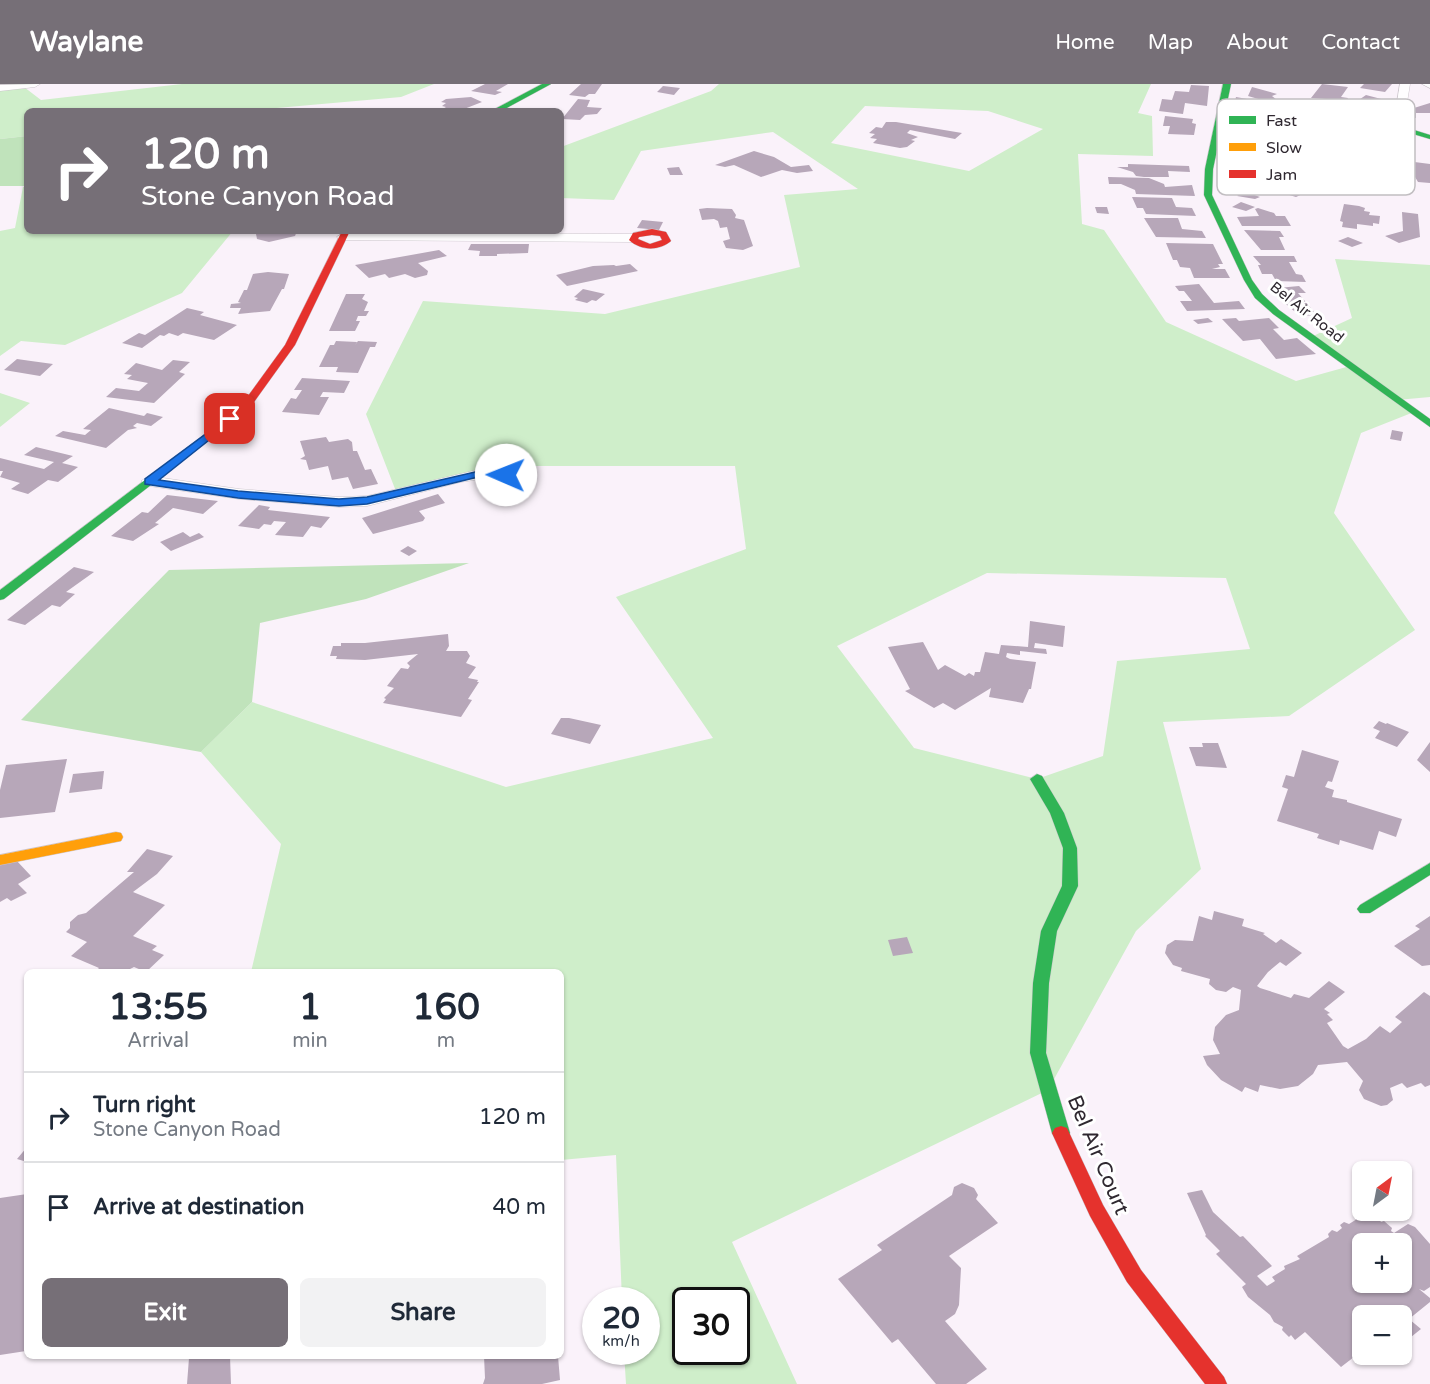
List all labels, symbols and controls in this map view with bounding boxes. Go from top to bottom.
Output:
text: Waylane [30,25,143,59]
text: Home [1055,30,1115,55]
text: Map [1148,30,1193,55]
text: About [1226,30,1288,55]
text: Contact [1321,30,1400,55]
legend [1217,99,1415,195]
text: Fast [1266,111,1297,131]
text: 120 m [141,129,270,180]
icon: right [42,132,120,210]
text: Slow [1266,138,1302,158]
text: Jam [1266,165,1297,185]
text: Stone Canyon Road [141,180,395,213]
street label: Bel Air Road [1267,278,1347,346]
pin [204,393,255,444]
icon: arrive [213,402,246,435]
position arrow [474,443,538,507]
text: 13:55 [108,986,208,1029]
text: 1 [299,986,321,1029]
text: 160 [412,986,480,1029]
text: Arrival [127,1029,189,1053]
text: min [292,1029,328,1053]
text: m [437,1029,455,1053]
text: Turn right [93,1092,195,1118]
street label: Bel Air Court [1062,1092,1134,1218]
icon: right [42,1101,75,1134]
text: 120 m [479,1104,546,1130]
text: Stone Canyon Road [93,1118,281,1142]
north arrow [1352,1161,1412,1221]
map controls [1352,1161,1412,1365]
icon: arrive [42,1191,75,1224]
text: Arrive at destination [93,1194,304,1220]
text: 40 m [492,1194,546,1220]
button: + [1352,1233,1412,1293]
button: Exit [42,1278,288,1347]
button: Share [300,1278,546,1347]
speed limit sign: 30 [672,1287,750,1365]
text: 20 [602,1300,640,1337]
button: − [1352,1305,1412,1365]
text: km/h [602,1332,640,1350]

